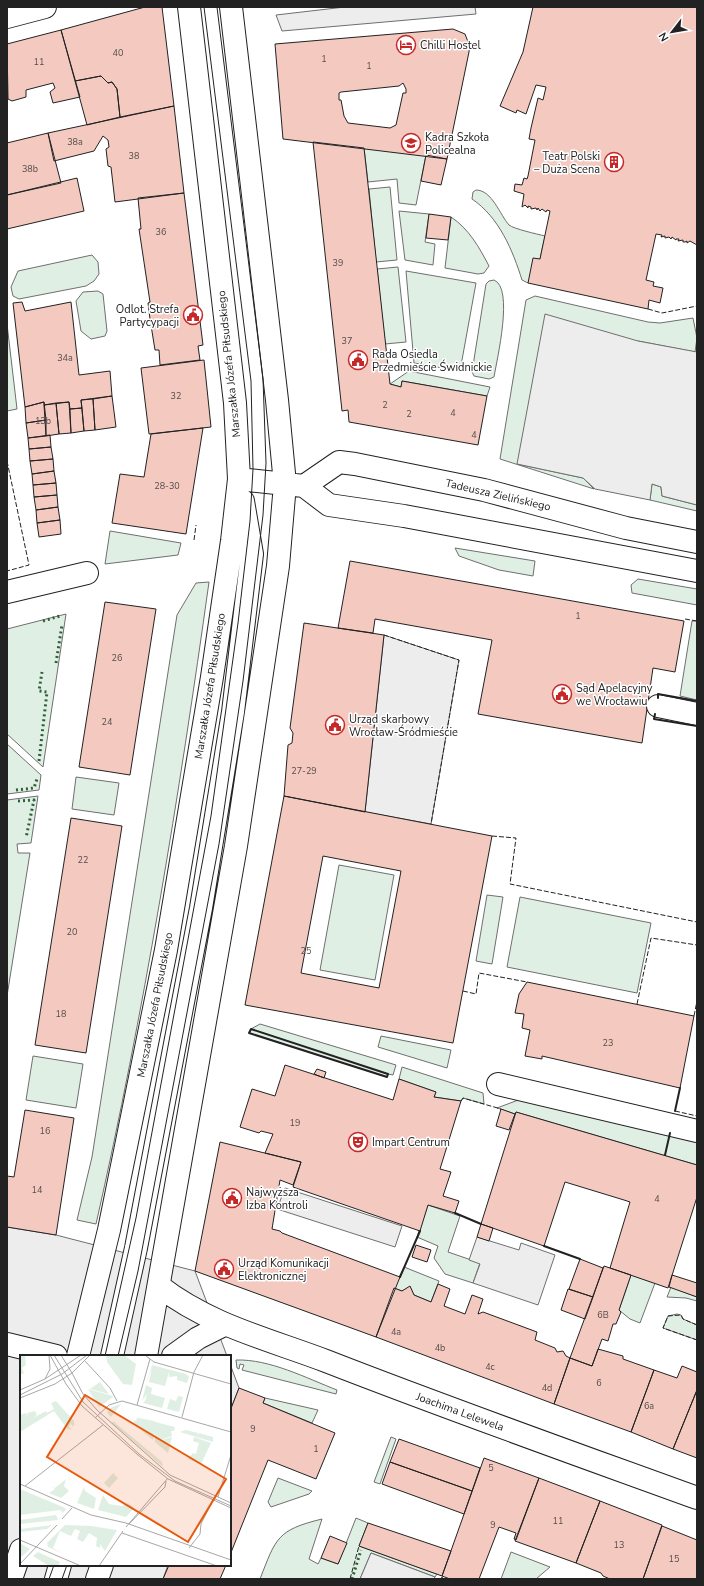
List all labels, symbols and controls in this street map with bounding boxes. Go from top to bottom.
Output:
north arrow [652,12,692,52]
text: N [655,30,672,44]
hotel icon: Chilli Hostel [395,34,417,56]
place label: Chilli Hostel [420,38,481,53]
house number: 40 [113,47,123,59]
house number: 1 [321,53,327,65]
house number: 11 [34,56,44,68]
house number: 1 [366,60,372,72]
place label: Kadra Szkoła Policealna [425,130,489,158]
school or university icon: Kadra Szkoła Policealna [400,132,422,154]
house number: 38a [67,136,83,148]
place label: Teatr Polski – Duża Scena [534,149,600,177]
house number: 38 [129,150,139,162]
building icon: Teatr Polski – Duża Scena [603,151,625,173]
house number: 38b [22,163,38,175]
house number: 36 [156,226,166,238]
house number: 39 [333,257,343,269]
street label: Marszałka Józefa Piłsudskiego [214,290,244,438]
place label: Odlot. Strefa Partycypacji [116,302,179,330]
public building icon: Odlot. Strefa Partycypacji [182,304,204,326]
house number: 37 [342,335,352,347]
place label: Rada Osiedla Przedmieście Świdnickie [372,347,492,375]
public building icon: Rada Osiedla Przedmieście Świdnickie [347,349,369,371]
house number: 34a [57,352,73,364]
house number: 32 [171,390,181,402]
house number: 2 [382,399,388,411]
house number: 4 [450,407,456,419]
house number: 2 [406,408,412,420]
house number: 13b [35,415,51,427]
house number: 4 [471,429,477,441]
street label: Tadeusza Zielińskiego [444,476,552,514]
house number: 28-30 [154,480,180,492]
house number: 1 [575,610,581,622]
street label: Marszałka Józefa Piłsudskiego [191,612,229,760]
house number: 26 [112,652,122,664]
place label: Sąd Apelacyjny we Wrocławiu [576,681,653,709]
public building icon: Sąd Apelacyjny we Wrocławiu [551,683,573,705]
place label: Urząd skarbowy Wrocław-Śródmieście [349,712,458,740]
public building icon: Urząd skarbowy Wrocław-Śródmieście [324,714,346,736]
house number: 24 [102,716,113,728]
house number: 27-29 [291,765,317,777]
house number: 22 [78,854,88,866]
house number: 20 [67,926,77,938]
street label: Marszałka Józefa Piłsudskiego [134,931,176,1079]
house number: 25 [301,945,311,957]
house number: 18 [56,1008,66,1020]
house number: 23 [603,1037,613,1049]
house number: 19 [290,1117,300,1129]
house number: 16 [40,1125,50,1137]
theatre icon: Impart Centrum [347,1131,369,1153]
place label: Impart Centrum [372,1135,450,1150]
house number: 14 [32,1184,43,1196]
place label: Najwyższa Izba Kontroli [246,1185,308,1213]
public building icon: Najwyższa Izba Kontroli [221,1187,243,1209]
house number: 4 [654,1193,660,1205]
place label: Urząd Komunikacji Elektronicznej [238,1256,329,1284]
public building icon: Urząd Komunikacji Elektronicznej [213,1258,235,1280]
house number: 6B [597,1309,609,1321]
house number: 4a [391,1326,401,1338]
house number: 4b [435,1342,445,1354]
inset map [20,1355,231,1566]
house number: 4c [485,1361,495,1373]
house number: 6 [596,1377,602,1389]
house number: 4d [542,1382,552,1394]
street label: Joachima Lelewela [413,1389,506,1435]
house number: 6a [644,1400,654,1412]
house number: 9 [250,1423,256,1435]
house number: 1 [313,1443,319,1455]
house number: 5 [488,1462,494,1474]
house number: 11 [553,1515,563,1527]
house number: 9 [490,1519,496,1531]
house number: 13 [614,1539,624,1551]
house number: 15 [669,1553,679,1565]

